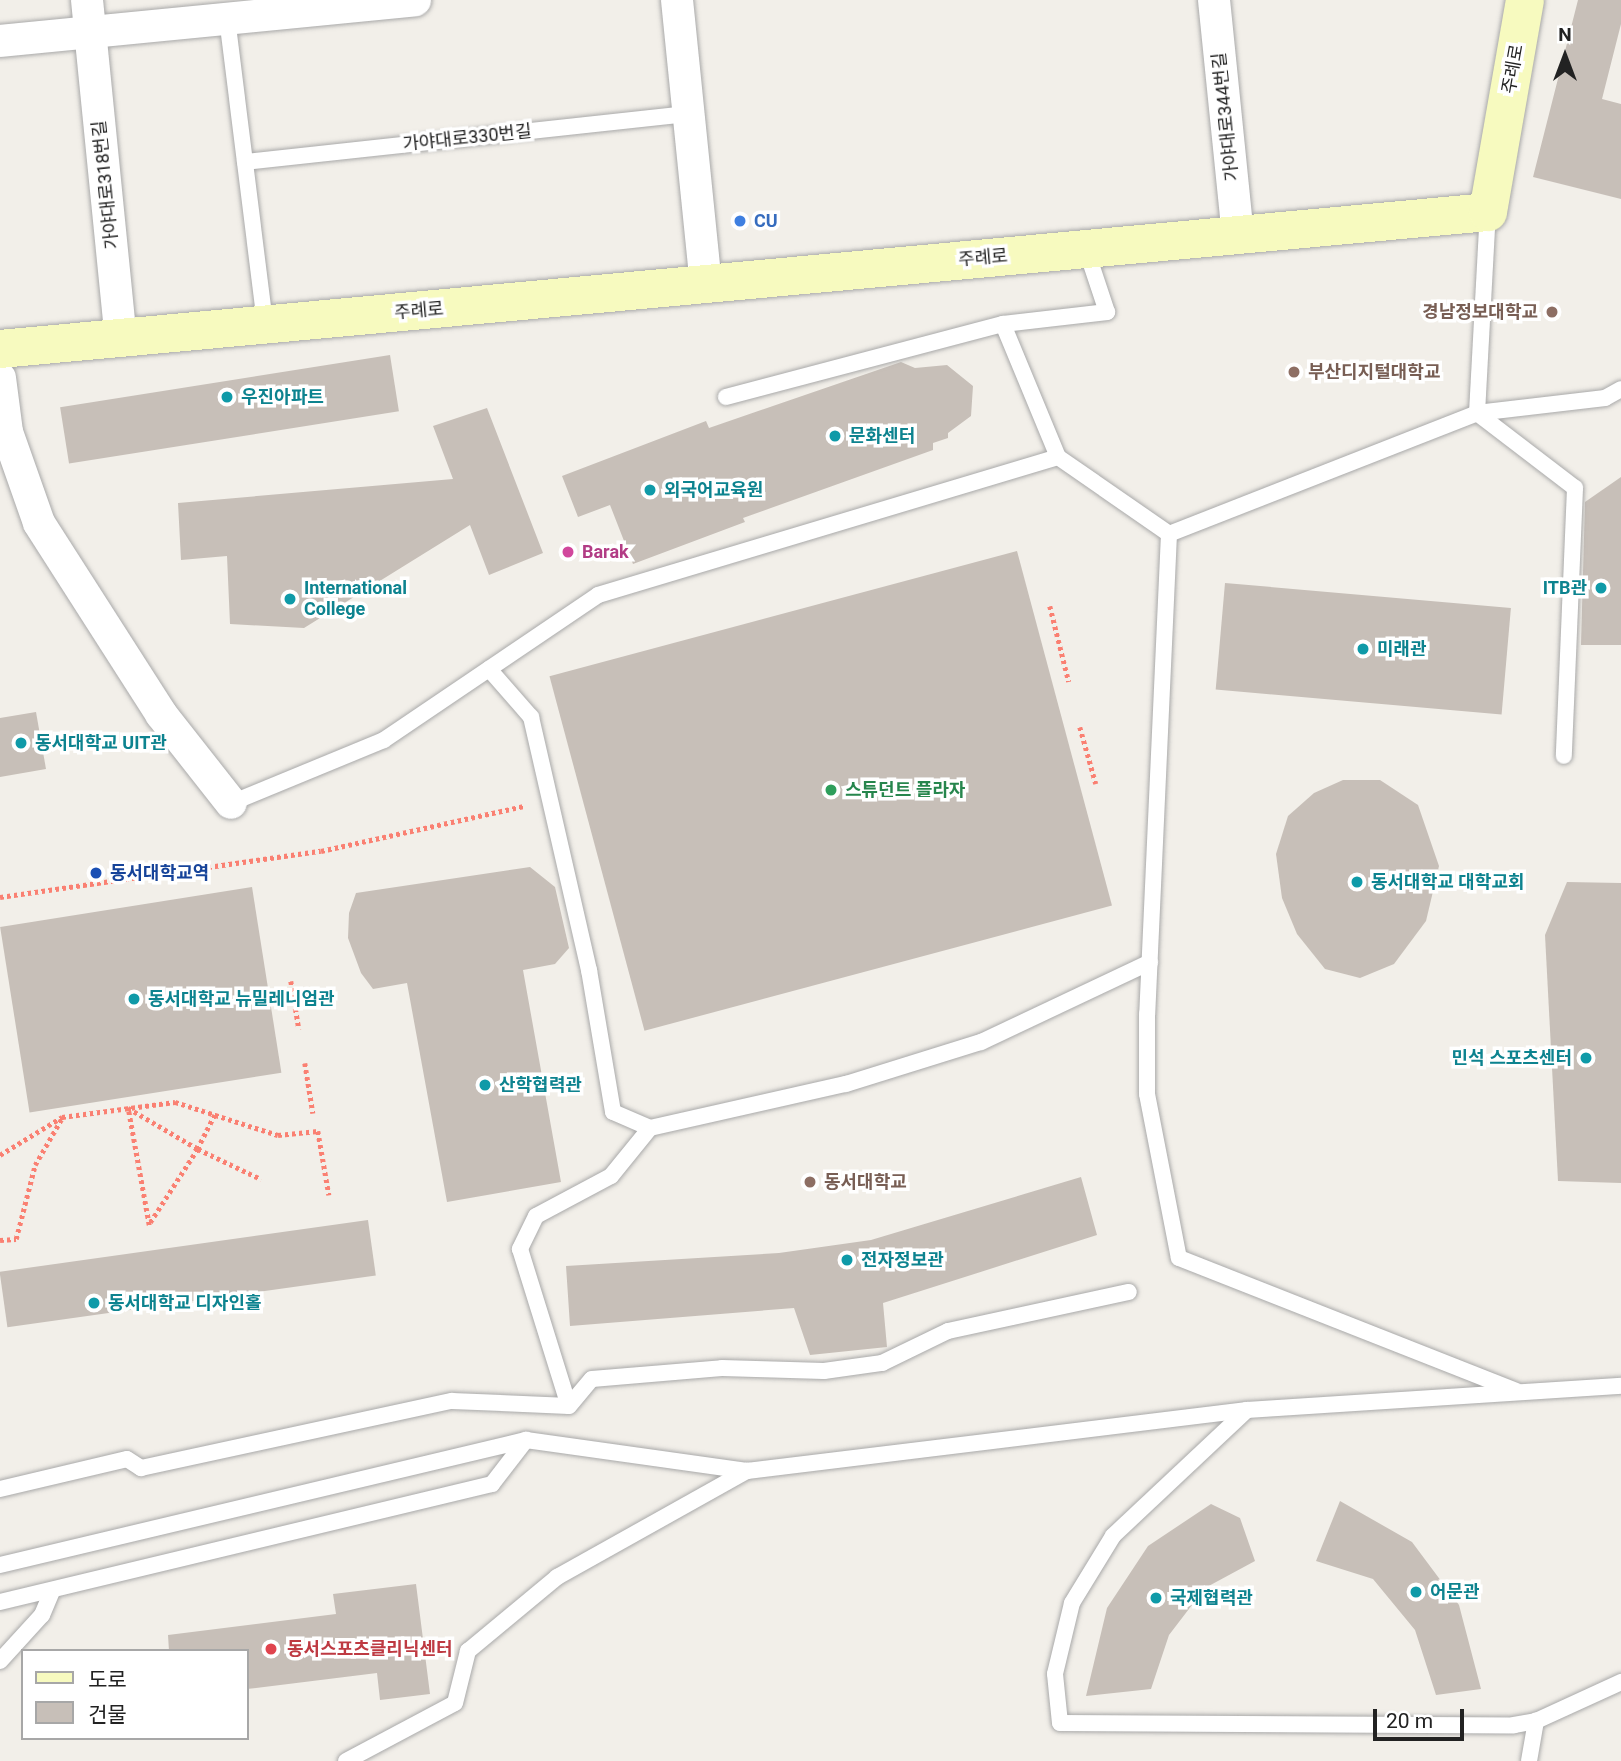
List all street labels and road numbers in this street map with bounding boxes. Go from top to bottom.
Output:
street label: 주례로 [1498,43,1528,95]
street label: 가야대로344번길 [1208,51,1244,183]
street label: 가야대로318번길 [88,119,124,251]
street label: 가야대로330번길 [401,120,533,156]
street label: 주례로 [957,245,1009,271]
street label: 주례로 [393,298,445,324]

